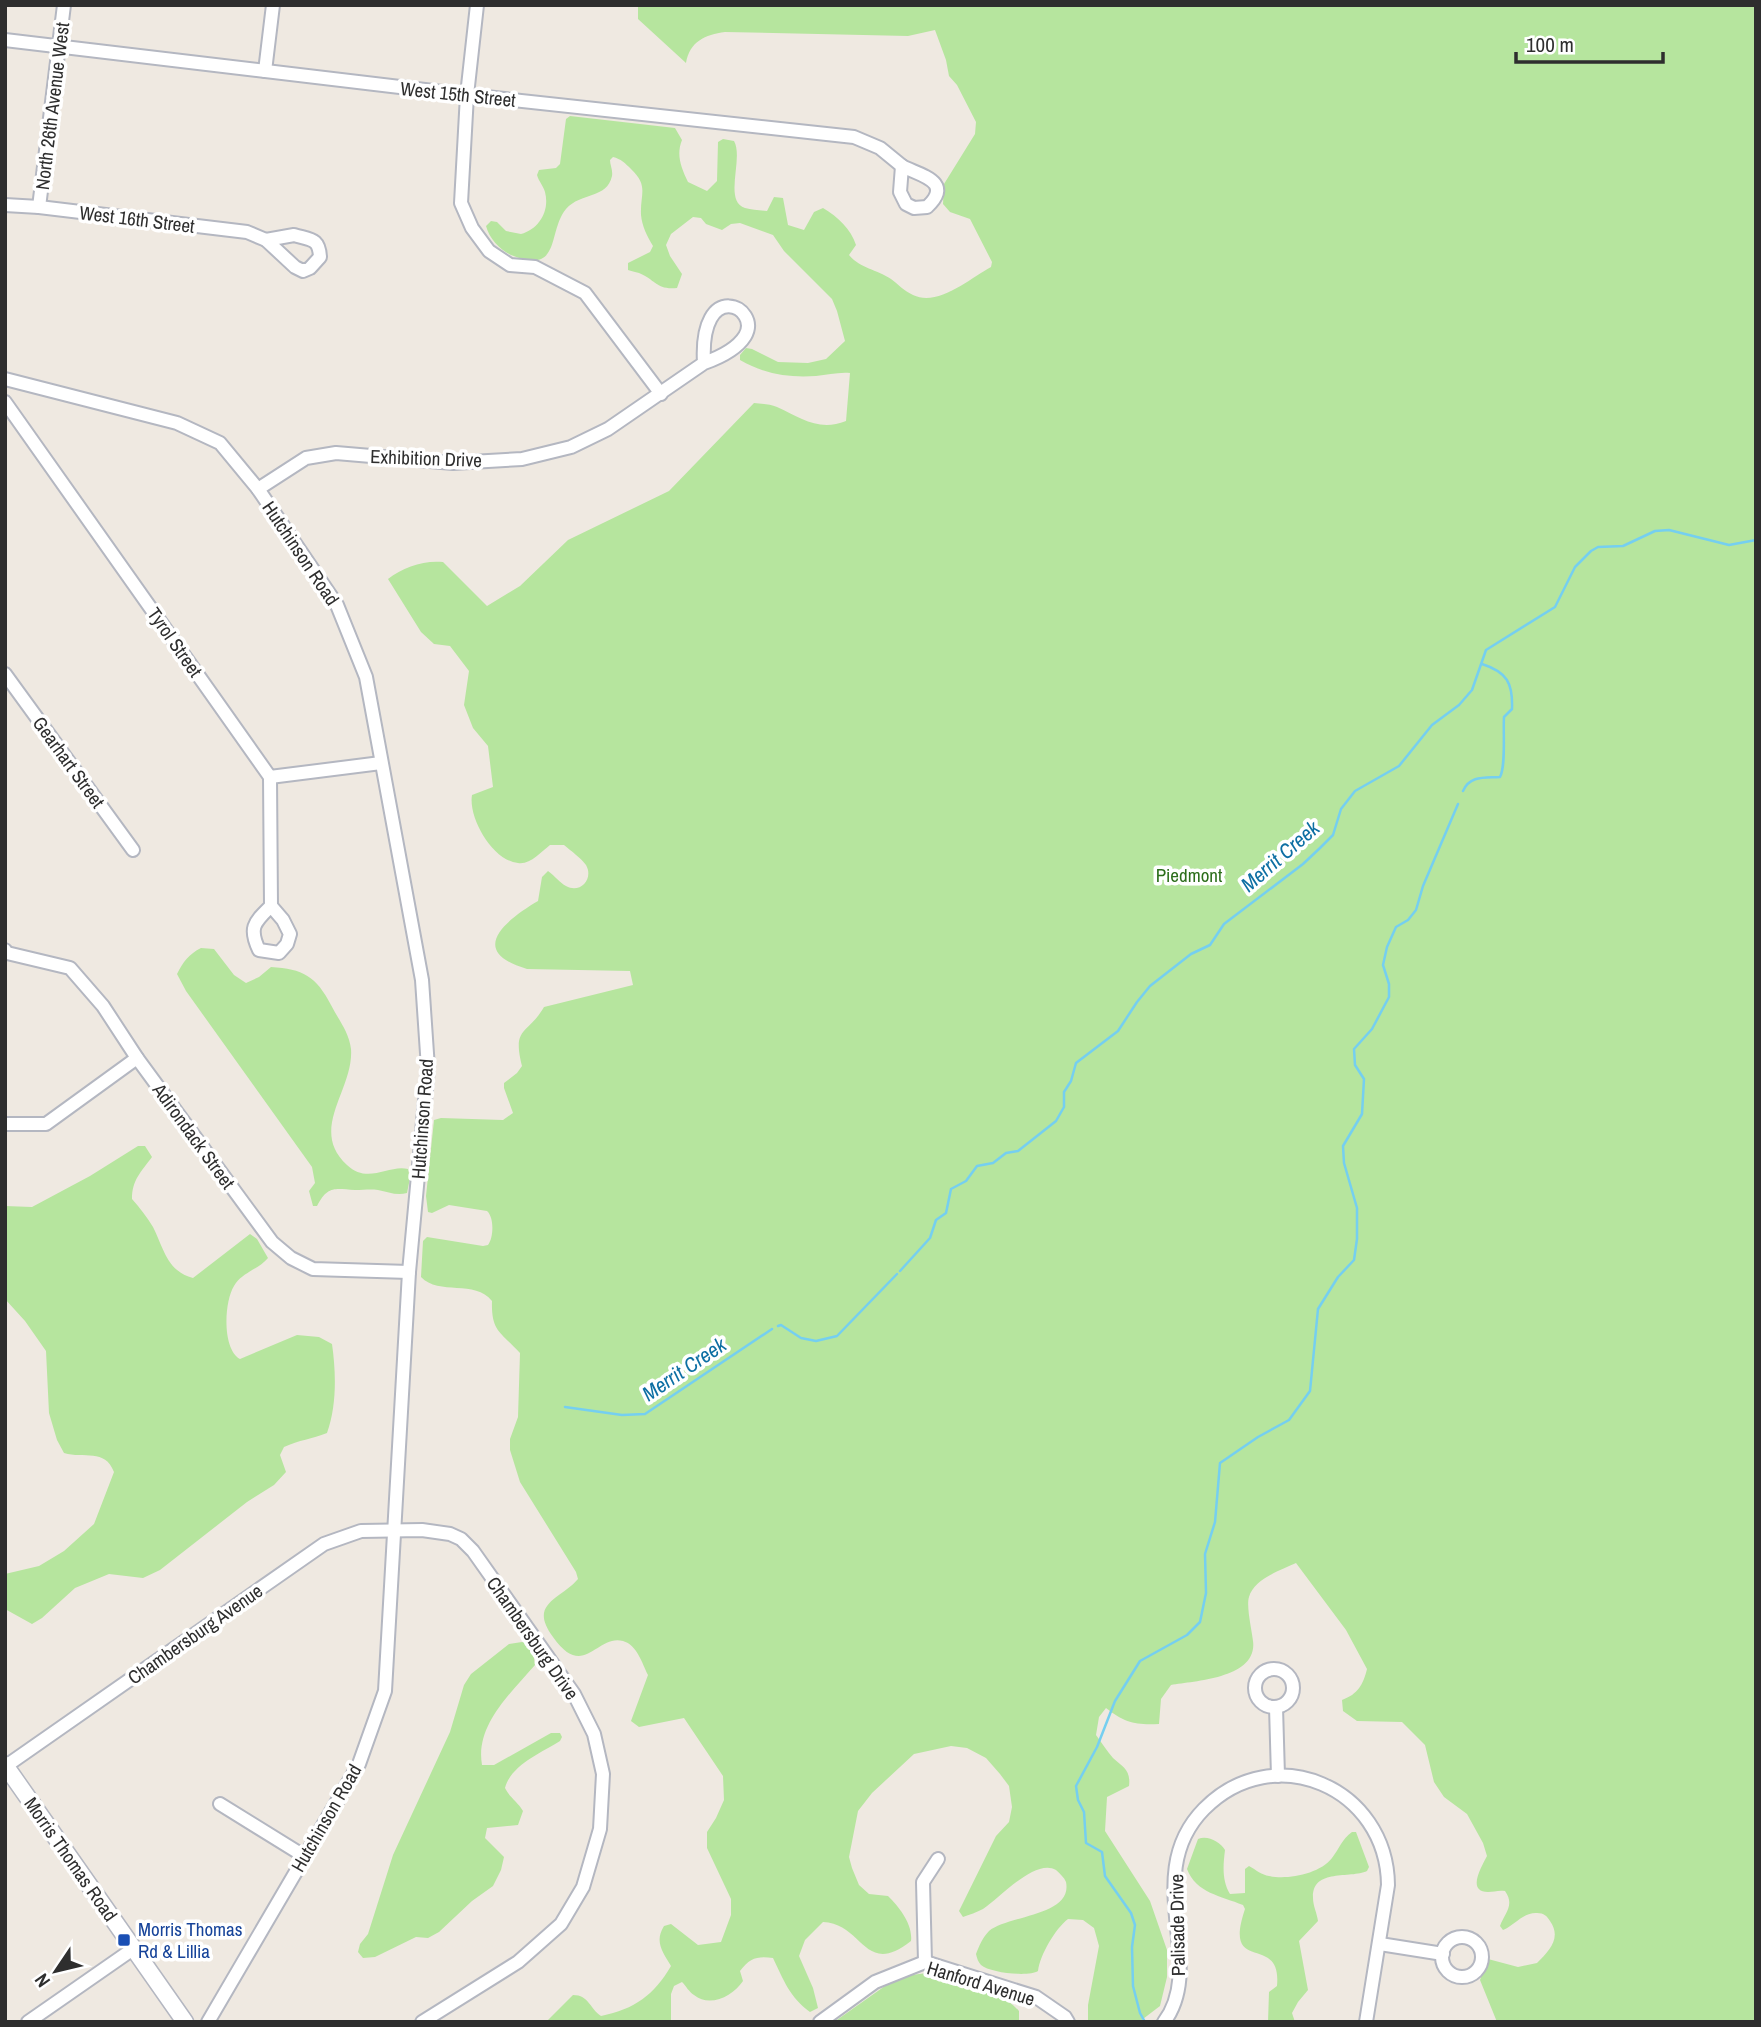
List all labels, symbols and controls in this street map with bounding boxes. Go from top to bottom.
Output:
street label: North 26th Avenue West [29,20,75,191]
scale bar [1516,21,1663,65]
text: 100 m [1526,30,1574,59]
street label: West 15th Street [399,75,518,113]
street label: West 16th Street [78,199,197,239]
street label: Exhibition Drive [370,443,482,473]
street label: Hutchinson Road [257,496,345,610]
street label: Tyrol Street [142,602,209,683]
street label: Gearhart Street [27,711,111,814]
water label: Merrit Creek [1234,813,1327,898]
park label: Piedmont [1156,862,1223,888]
street label: Hutchinson Road [405,1058,439,1180]
street label: Adirondack Street [146,1077,242,1195]
water label: Merrit Creek [636,1329,733,1408]
street label: Chambersburg Drive [481,1571,585,1705]
street label: Chambersburg Avenue [122,1578,268,1690]
street label: Hutchinson Road [285,1759,367,1877]
street label: Morris Thomas Road [18,1792,124,1926]
street label: Palisade Drive [1163,1874,1191,1976]
place label: Morris Thomas Rd & Lillia [138,1916,243,1964]
marker: Morris Thomas Rd & Lillia [116,1932,132,1948]
north arrow [21,1936,91,2006]
street label: Hanford Avenue [924,1954,1038,2012]
text: N [28,1969,56,1993]

